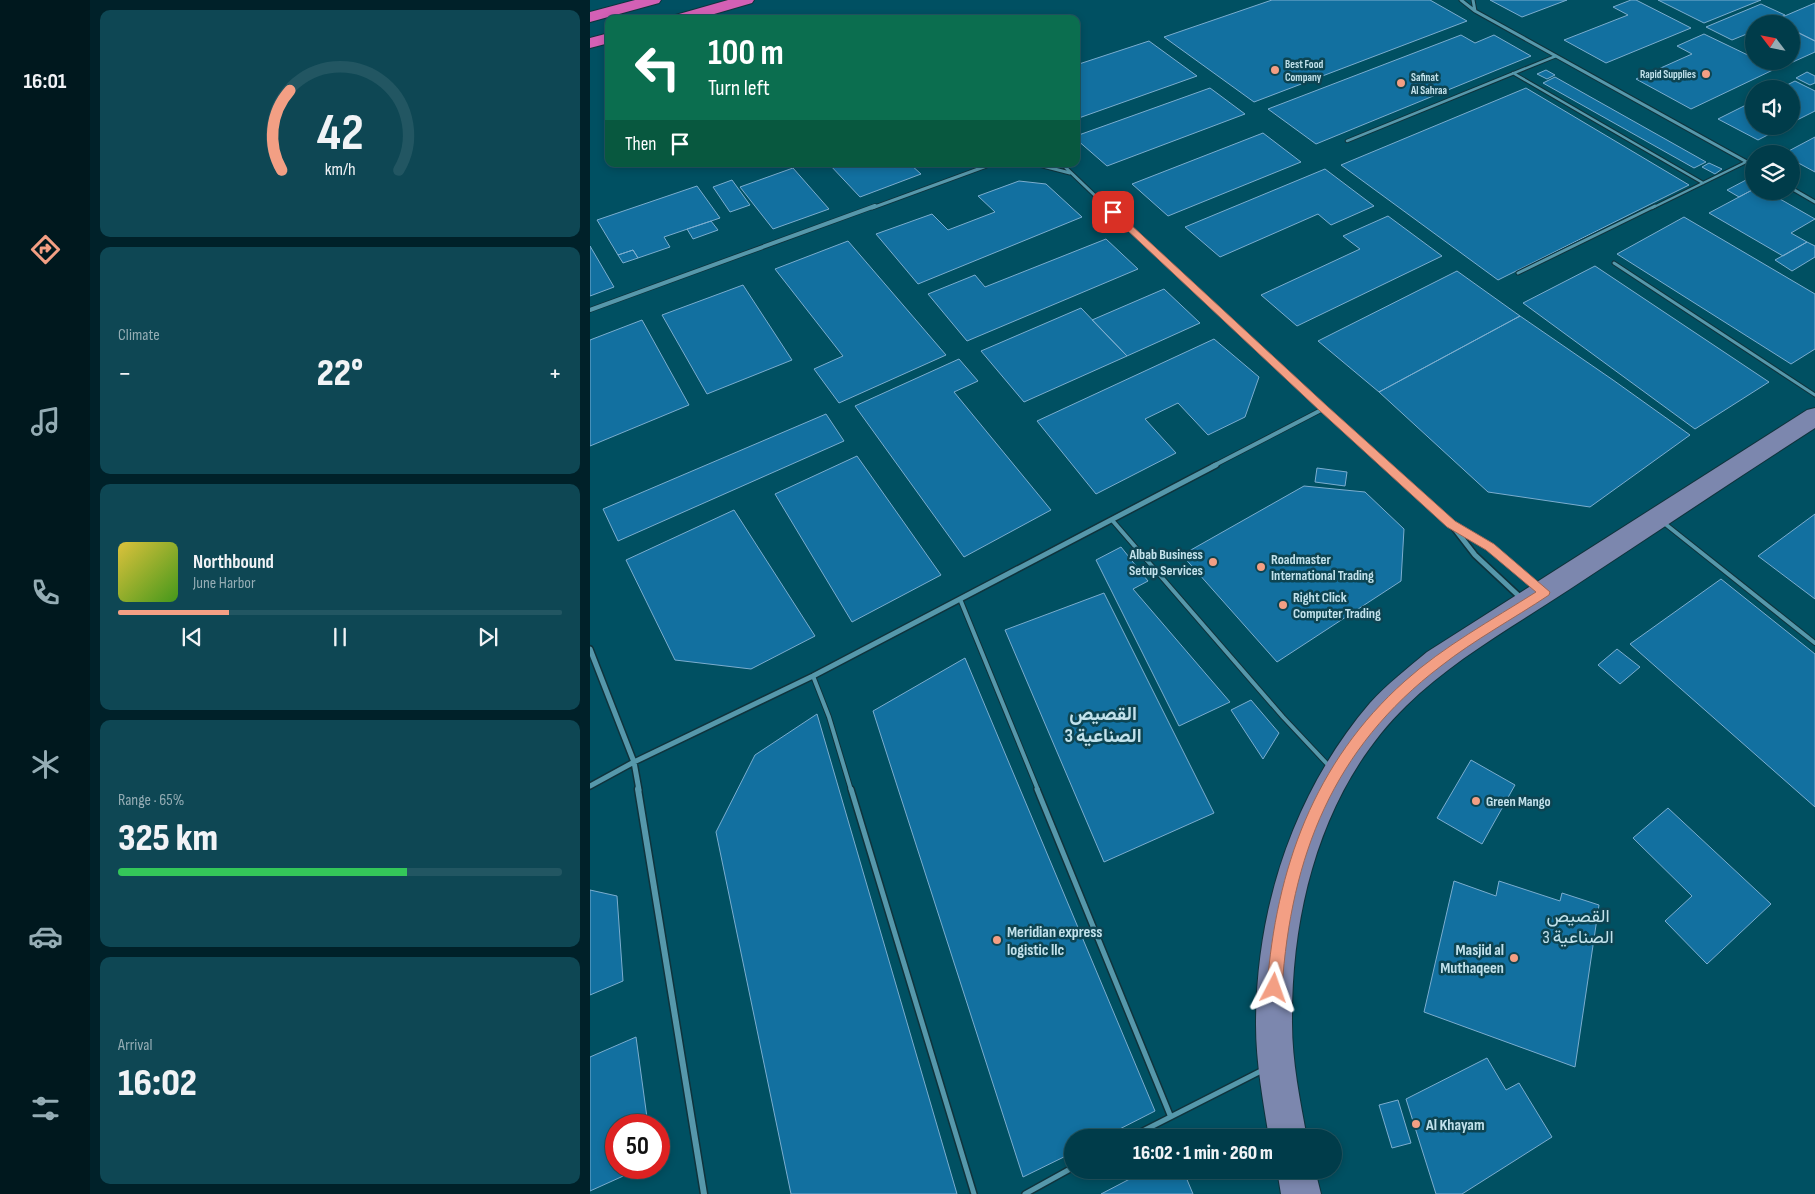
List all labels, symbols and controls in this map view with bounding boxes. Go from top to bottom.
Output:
north arrow [1745,15,1800,70]
map controls [1745,15,1800,200]
text: 100 m [708,32,784,75]
icon: left [625,35,690,100]
place label: Best Food Company [1285,58,1323,84]
marker: Best Food Company [1269,64,1281,76]
text: 16:01 [23,68,67,95]
place label: Rapid Supplies [1640,68,1696,81]
marker: Rapid Supplies [1700,68,1712,80]
place label: Safinat Al Sahraa [1410,71,1447,97]
text: Turn left [708,75,770,102]
marker: Safinat Al Sahraa [1395,77,1407,89]
button: sound [1745,80,1800,135]
text: 42 [316,102,364,165]
icon: arrive [666,130,694,158]
text: Then [625,133,656,156]
button: layers [1745,145,1800,200]
text: km/h [325,159,355,180]
pin [1092,191,1134,233]
icon: arrive [1099,198,1127,226]
icon: directions [28,232,63,267]
text: Climate [118,326,160,345]
text: 22° [317,351,363,396]
text: − [118,357,132,390]
text: + [548,357,562,390]
icon: music [28,404,63,439]
place label: Albab Business Setup Services [1128,546,1203,579]
text: Northbound [193,551,274,574]
place label: Roadmaster International Trading [1271,551,1374,584]
marker: Albab Business Setup Services [1207,556,1219,568]
marker: Roadmaster International Trading [1255,561,1267,573]
text: June Harbor [193,574,256,593]
icon: phone [28,575,63,610]
place label: Right Click Computer Trading [1293,589,1381,622]
marker: Right Click Computer Trading [1277,599,1289,611]
icon: previous [178,623,206,651]
icon: pause [326,623,354,651]
icon: next [474,623,502,651]
district label: القصيص الصناعية 3 [1064,703,1142,748]
icon: climate [28,747,63,782]
text: Range · 65% [118,791,184,810]
place label: Green Mango [1486,793,1551,810]
marker: Green Mango [1470,795,1482,807]
text: 325 km [118,816,218,861]
district label: القصيص الصناعية 3 [1542,906,1614,948]
icon: car [28,919,63,954]
place label: Meridian express logistic llc [1007,923,1103,960]
marker: Meridian express logistic llc [991,934,1003,946]
place label: Masjid al Muthaqeen [1440,941,1504,978]
marker: Masjid al Muthaqeen [1508,952,1520,964]
position arrow [1247,961,1299,1013]
text: Arrival [118,1036,152,1055]
text: 16:02 [118,1061,197,1106]
icon: filters [28,1091,63,1126]
speed limit sign: 50 [605,1114,670,1179]
place label: Al Khayam [1425,1116,1485,1135]
marker: Al Khayam [1410,1118,1422,1130]
text: 16:02 · 1 min · 260 m [1133,1142,1273,1165]

